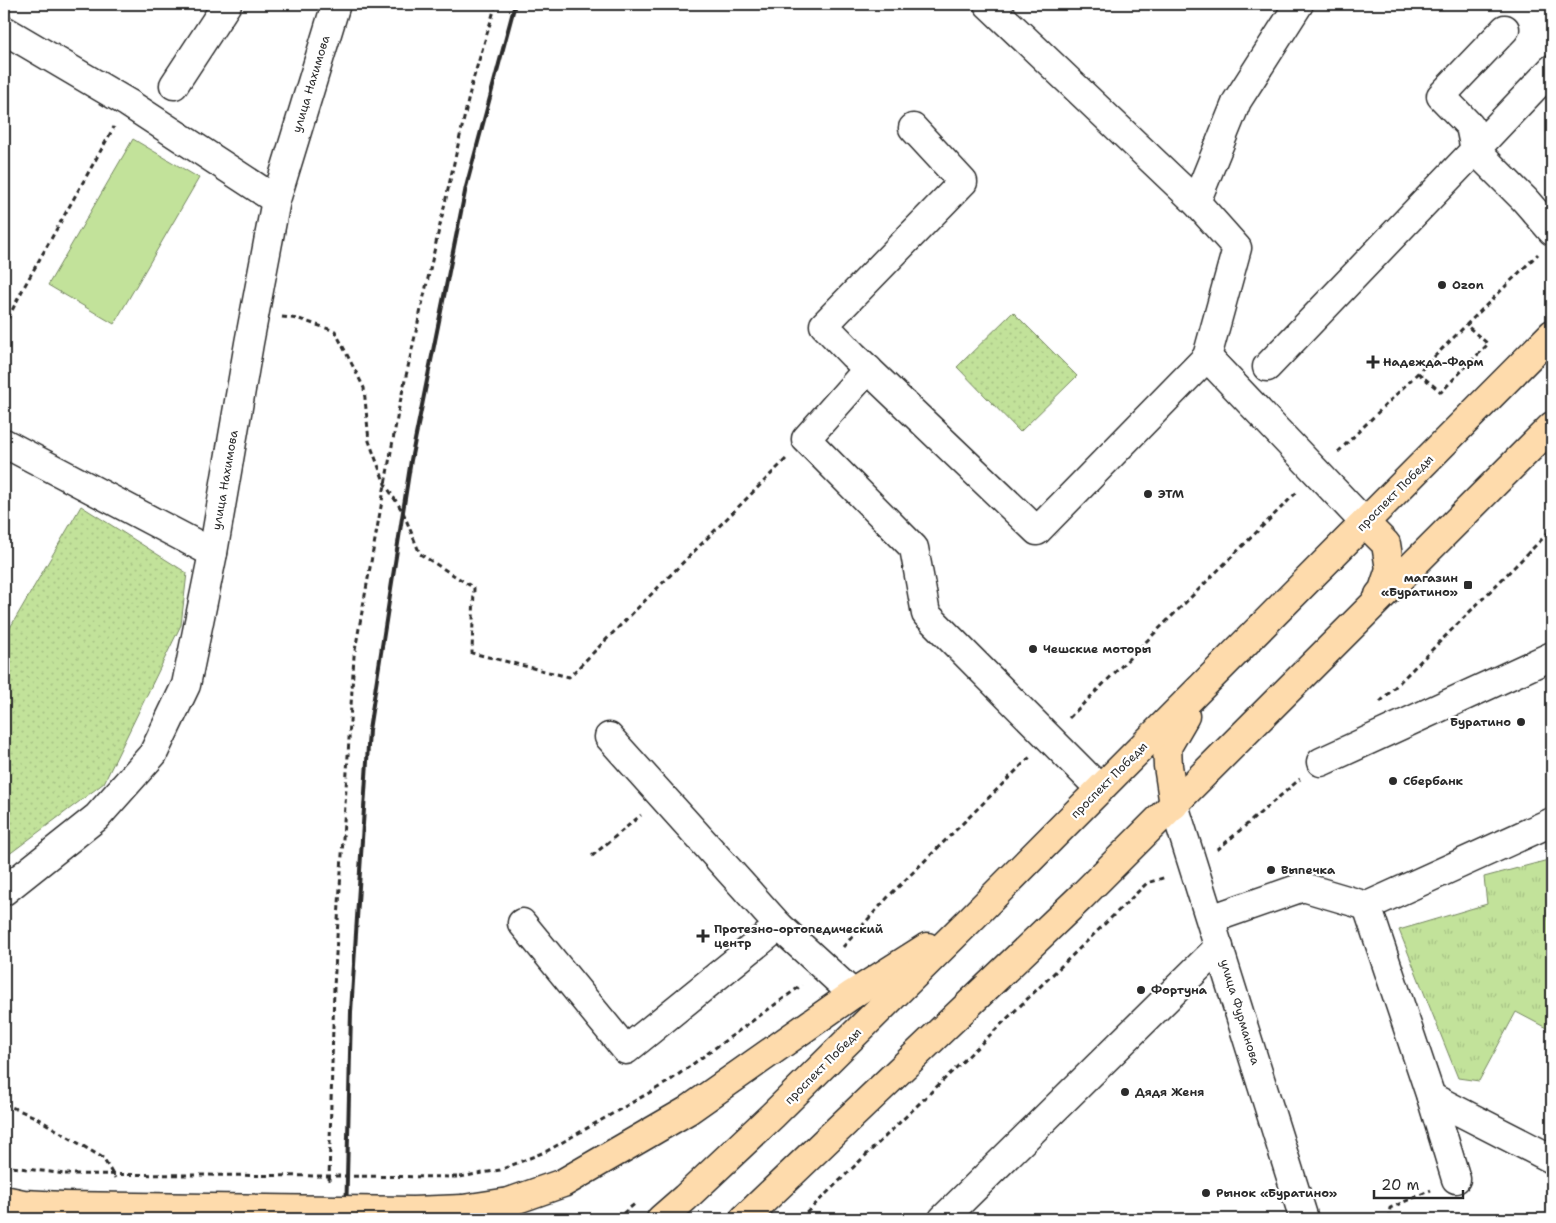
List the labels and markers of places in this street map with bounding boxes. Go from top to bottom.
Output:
place label: Ozon [1452,277,1484,293]
marker: Ozon [1436,279,1448,291]
place label: Надежда-Фарм [1383,354,1484,370]
marker: Надежда-Фарм [1367,356,1379,368]
place label: ЭТМ [1158,486,1184,502]
marker: ЭТМ [1142,488,1154,500]
place label: магазин «Буратино» [1381,570,1458,600]
marker: магазин «Буратино» [1462,579,1474,591]
place label: Чешские моторы [1043,641,1152,657]
marker: Чешские моторы [1027,643,1039,655]
place label: Буратино [1450,714,1511,730]
marker: Буратино [1515,716,1527,728]
place label: Сбербанк [1403,773,1464,789]
marker: Сбербанк [1387,775,1399,787]
place label: Выпечка [1281,862,1336,878]
marker: Выпечка [1265,864,1277,876]
place label: Протезно-ортопедический центр [714,921,884,951]
marker: Протезно-ортопедический центр [696,929,710,943]
place label: Фортуна [1151,982,1208,998]
marker: Фортуна [1135,984,1147,996]
place label: Дядя Женя [1135,1084,1204,1100]
marker: Дядя Женя [1119,1086,1131,1098]
place label: Рынок «Буратино» [1216,1185,1337,1201]
marker: Рынок «Буратино» [1200,1187,1212,1199]

